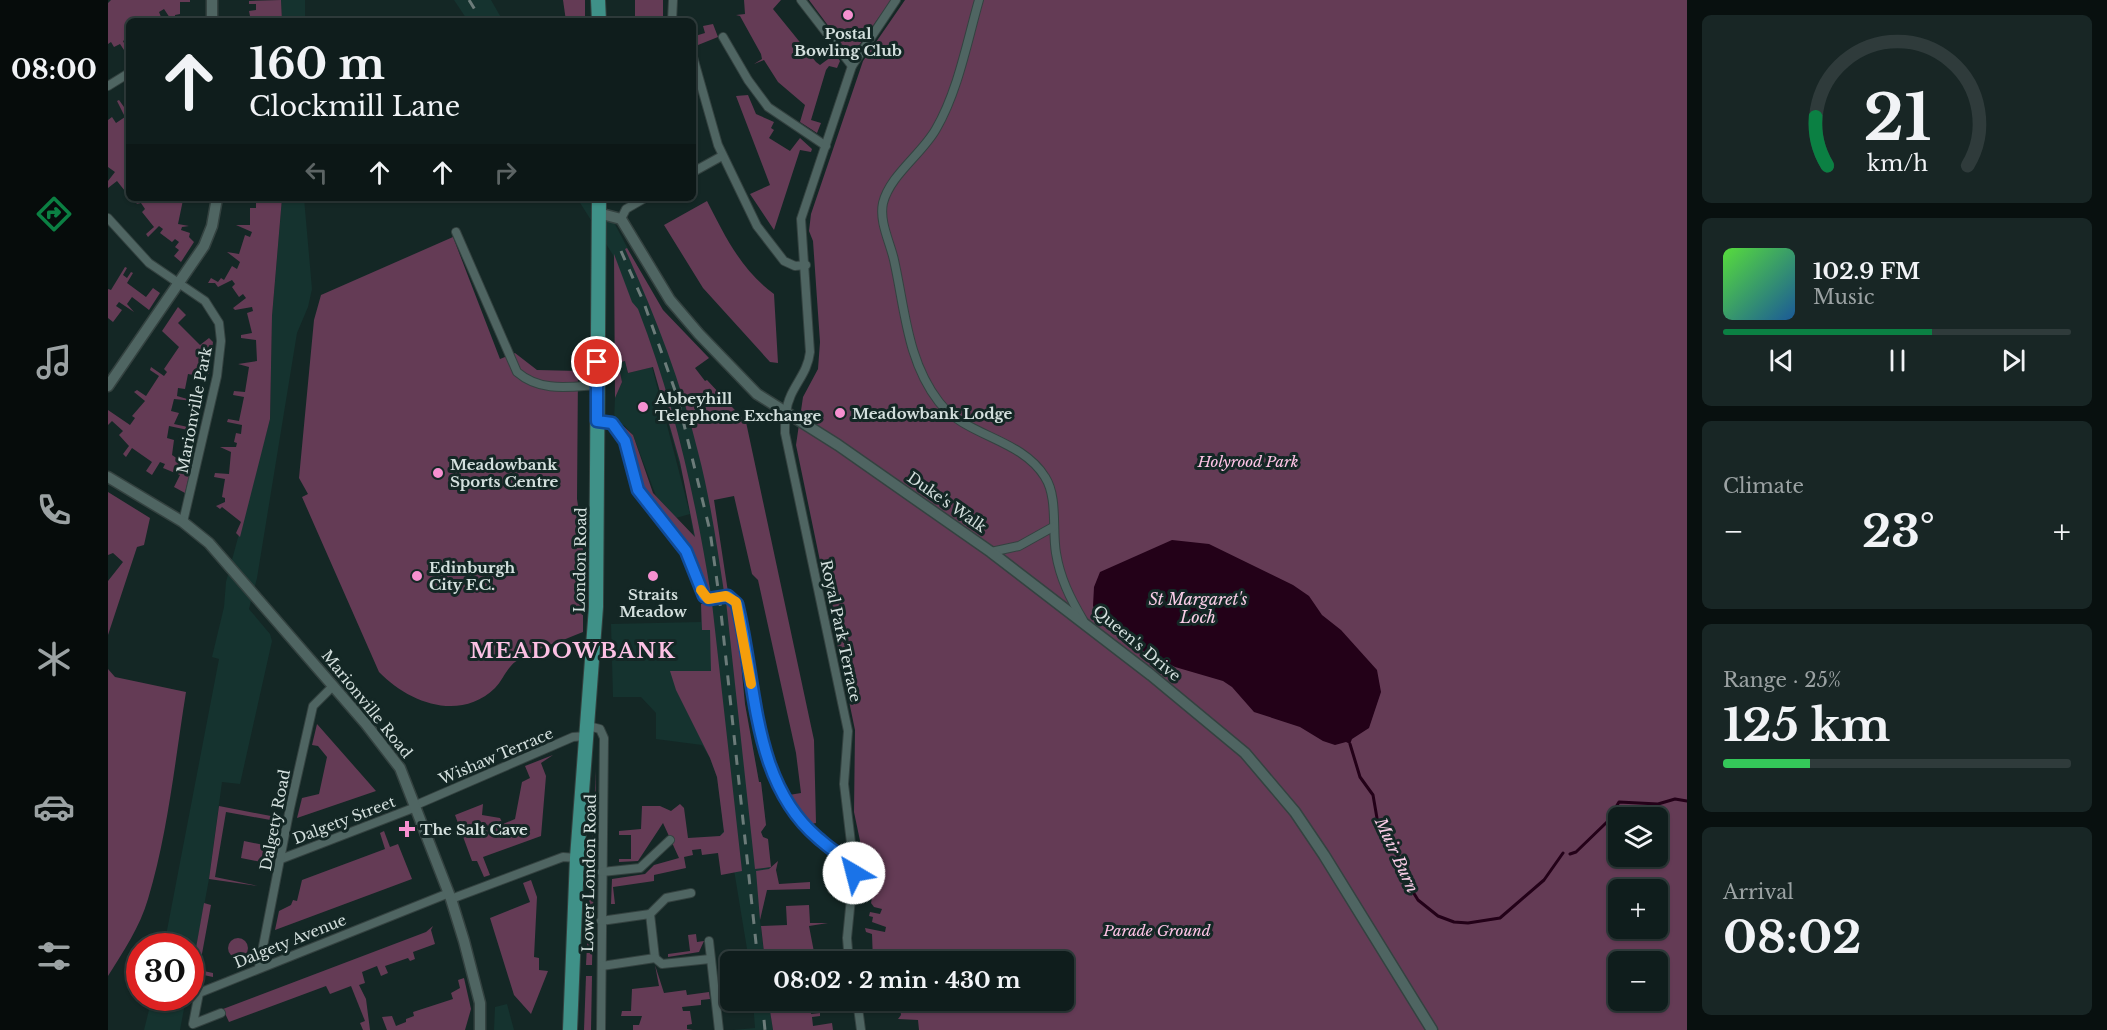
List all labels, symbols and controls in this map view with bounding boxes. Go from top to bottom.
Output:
marker: Postal Bowling Club [841,8,855,22]
place label: Postal Bowling Club [794,24,902,60]
text: 160 m [249,38,385,90]
icon: ahead [150,42,228,120]
text: 08:00 [11,53,97,86]
text: 21 [1863,79,1931,157]
text: Clockmill Lane [249,90,460,123]
text: km/h [1867,150,1928,177]
icon: left [300,156,333,189]
icon: ahead [363,156,396,189]
icon: ahead [426,156,459,189]
icon: right [489,156,522,189]
icon: directions [33,193,75,235]
text: 102.9 FM [1813,258,1920,285]
text: Music [1813,285,1874,309]
pin [571,336,622,387]
icon: music [33,341,75,383]
street label: Marionville Park [172,344,216,475]
icon: previous [1765,344,1798,377]
icon: pause [1881,344,1914,377]
icon: next [1997,344,2030,377]
icon: arrive [580,345,613,378]
place label: Abbeyhill Telephone Exchange [654,389,821,425]
marker: Abbeyhill Telephone Exchange [636,400,650,414]
place label: Meadowbank Lodge [852,404,1013,423]
marker: Meadowbank Lodge [833,406,847,420]
park label: Holyrood Park [1197,452,1298,471]
place label: Meadowbank Sports Centre [450,455,559,491]
marker: Meadowbank Sports Centre [431,466,445,480]
street label: Duke's Walk [904,468,991,537]
text: Climate [1723,474,1804,498]
icon: phone [33,489,75,531]
text: 23° [1862,503,1935,559]
street label: London Road [570,507,590,613]
text: − [1723,511,1744,552]
text: + [2053,511,2071,552]
place label: Edinburgh City F.C. [429,558,516,594]
street label: Royal Park Terrace [817,558,865,704]
marker: Edinburgh City F.C. [410,569,424,583]
marker: Straits Meadow [646,569,660,583]
place label: Straits Meadow [619,585,687,621]
water label: St Margaret's Loch [1149,589,1247,627]
street label: Queen's Drive [1089,601,1185,685]
icon: climate [33,638,75,680]
district label: MEADOWBANK [470,638,676,664]
street label: Marionville Road [318,646,416,762]
text: Range · 25% [1723,668,1841,692]
text: 125 km [1723,697,1890,753]
street label: Wishaw Terrace [435,723,556,789]
street label: Dalgety Road [256,768,294,872]
icon: car [33,786,75,828]
street label: Dalgety Street [290,792,398,848]
street label: Lower London Road [578,794,600,952]
map controls [1608,807,1668,1011]
button: layers [1608,807,1668,867]
water label: Muir Burn [1370,813,1423,896]
marker: The Salt Cave [398,820,416,838]
place label: The Salt Cave [420,820,528,839]
position arrow [822,841,886,905]
button: + [1608,879,1668,939]
text: Arrival [1723,880,1794,904]
text: 08:02 [1723,909,1862,965]
street label: Dalgety Avenue [231,910,349,972]
park label: Parade Ground [1102,921,1211,940]
speed limit sign: 30 [126,933,204,1011]
icon: filters [33,935,75,977]
button: − [1608,951,1668,1011]
text: 08:02 · 2 min · 430 m [773,967,1021,994]

